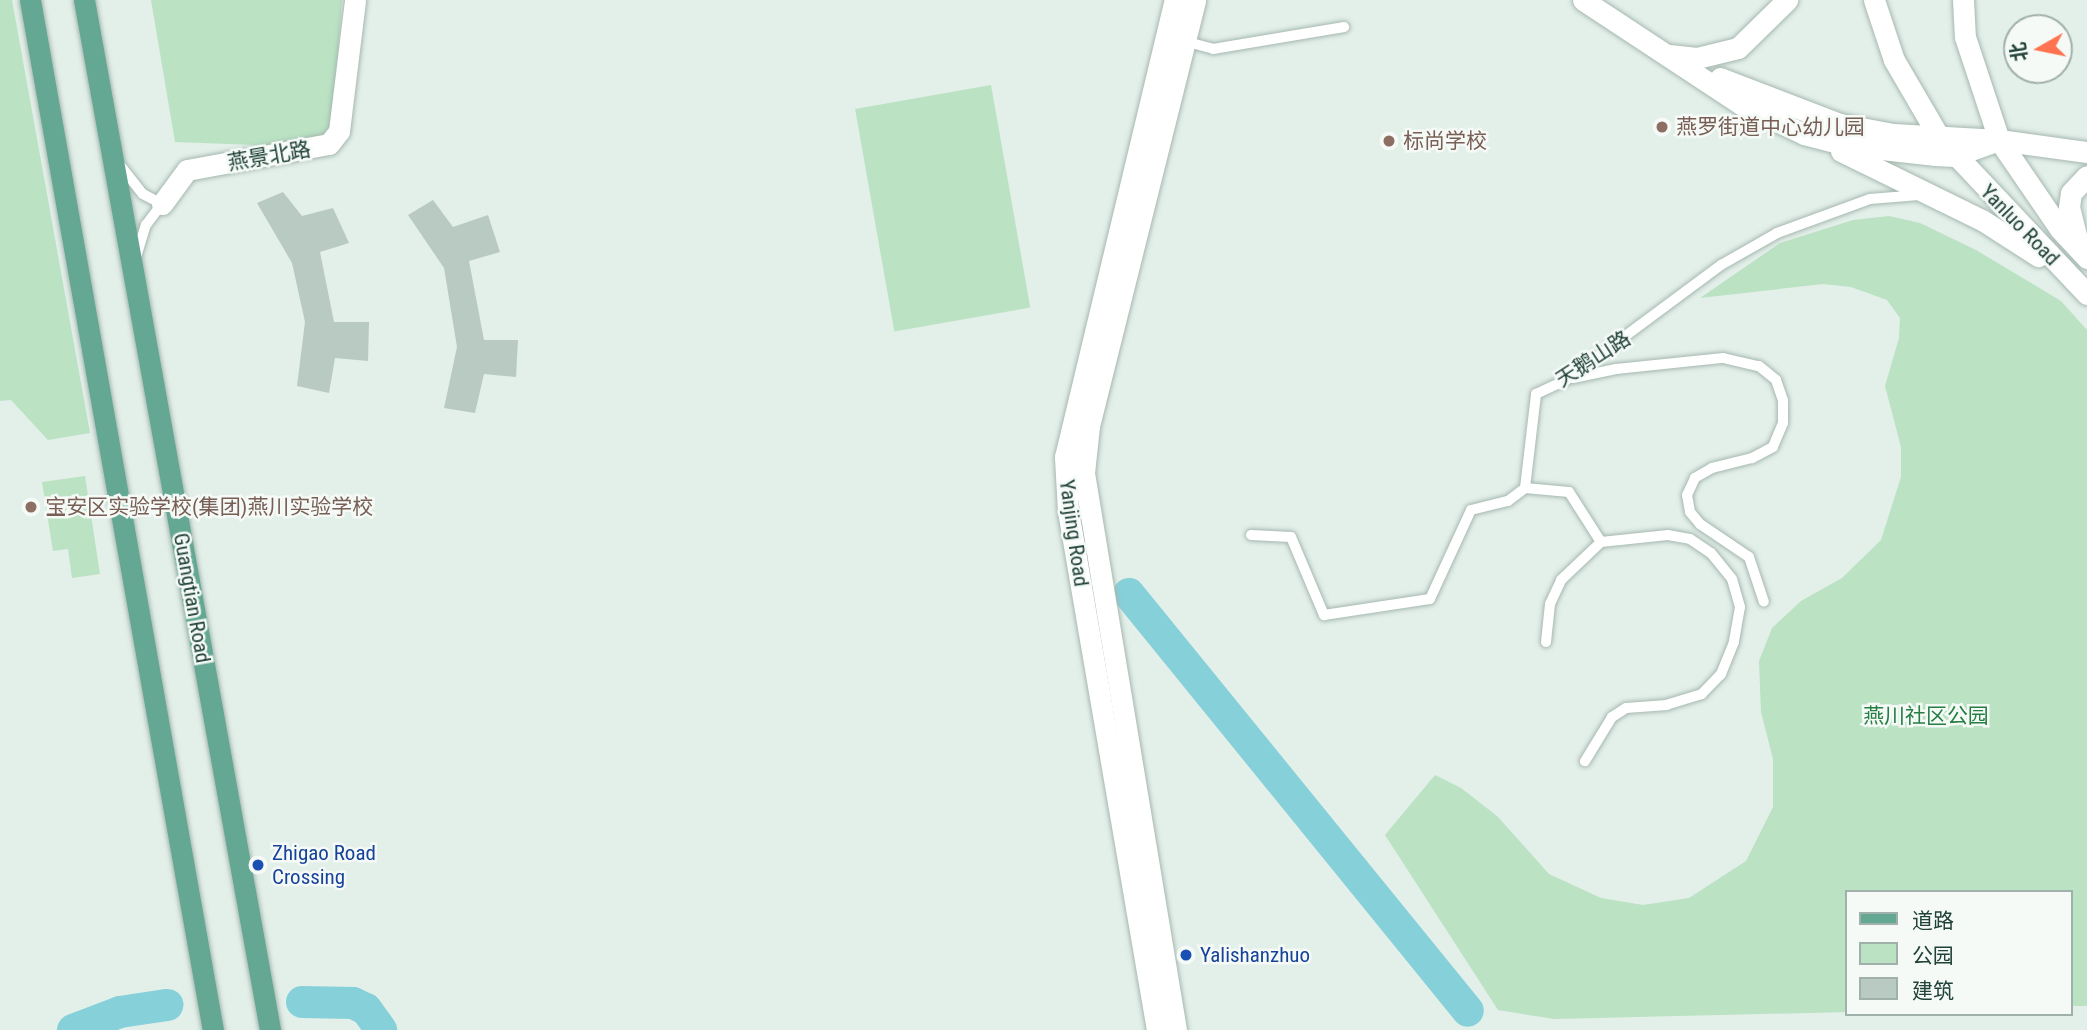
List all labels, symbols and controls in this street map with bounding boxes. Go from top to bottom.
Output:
north arrow [2003,14,2073,84]
text: 北 [2006,41,2032,63]
place label: 燕罗街道中心幼儿园 [1676,114,1865,140]
marker: 燕罗街道中心幼儿园 [1654,119,1670,135]
place label: 标尚学校 [1403,128,1487,154]
marker: 标尚学校 [1381,133,1397,149]
street label: 燕景北路 [225,136,313,176]
street label: Yanluo Road [1975,179,2065,271]
street label: 天鹅山路 [1551,326,1635,392]
street label: Yanjing Road [1054,478,1094,588]
place label: 宝安区实验学校(集团)燕川实验学校 [45,494,373,520]
marker: 宝安区实验学校(集团)燕川实验学校 [23,499,39,515]
street label: Guangtian Road [168,531,216,665]
park label: 燕川社区公园 [1863,703,1989,729]
place label: Zhigao Road Crossing [272,840,376,890]
marker: Zhigao Road Crossing [250,857,266,873]
legend [1846,890,2073,1016]
text: 道路 [1912,909,1954,933]
place label: Yalishanzhuo [1200,942,1310,968]
text: 公园 [1912,944,1954,968]
marker: Yalishanzhuo [1178,947,1194,963]
text: 建筑 [1912,979,1954,1003]

